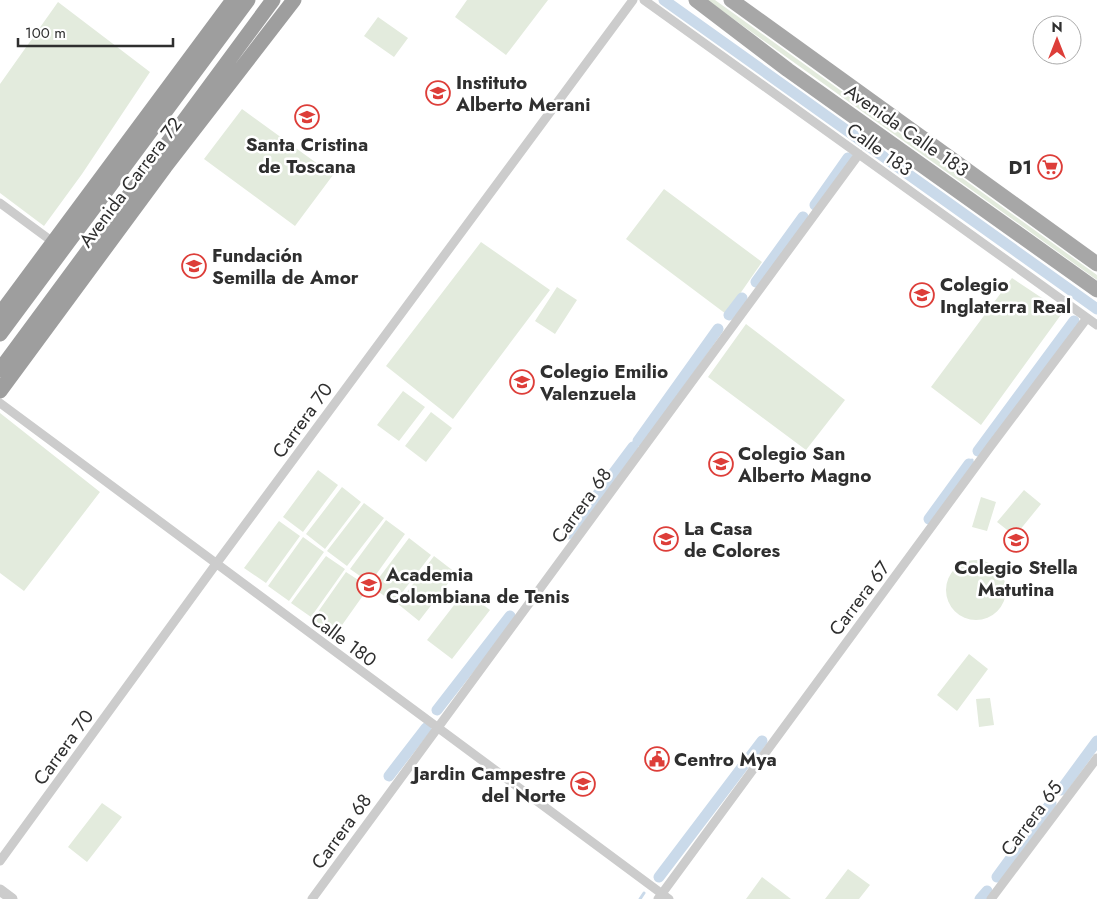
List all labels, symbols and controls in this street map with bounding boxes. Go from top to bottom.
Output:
scale bar [18,15,172,47]
north arrow [1032,15,1082,65]
text: N [1051,17,1063,37]
text: 100 m [25,22,66,44]
place label: Instituto Alberto Merani [455,69,591,118]
street label: Avenida Calle 183 [841,79,973,181]
school or university icon: Instituto Alberto Merani [425,80,451,106]
school or university icon: Santa Cristina de Toscana [294,104,320,130]
street label: Avenida Carrera 72 [72,112,188,253]
street label: Calle 183 [843,118,917,180]
place label: Santa Cristina de Toscana [246,131,368,180]
place label: D1 [1008,154,1032,181]
supermarket icon: D1 [1037,154,1063,180]
place label: Fundación Semilla de Amor [212,242,359,291]
school or university icon: Fundación Semilla de Amor [181,253,207,279]
place label: Colegio Inglaterra Real [940,271,1071,320]
school or university icon: Colegio Inglaterra Real [909,282,935,308]
place label: Colegio Emilio Valenzuela [539,358,668,407]
school or university icon: Colegio Emilio Valenzuela [509,369,535,395]
street label: Carrera 70 [266,377,339,464]
place label: Colegio San Alberto Magno [737,440,871,489]
school or university icon: Colegio San Alberto Magno [708,451,734,477]
street label: Carrera 68 [545,462,618,549]
place label: La Casa de Colores [684,515,781,564]
school or university icon: La Casa de Colores [653,526,679,552]
school or university icon: Colegio Stella Matutina [1003,527,1029,553]
place label: Colegio Stella Matutina [954,554,1078,603]
street label: Carrera 67 [822,555,896,641]
place label: Academia Colombiana de Tenis [385,561,570,610]
school or university icon: Academia Colombiana de Tenis [356,572,382,598]
street label: Calle 180 [305,606,382,673]
street label: Carrera 70 [27,704,100,791]
public building icon: Centro Mya [644,746,670,772]
place label: Centro Mya [674,746,777,773]
place label: Jardin Campestre del Norte [409,760,566,809]
school or university icon: Jardin Campestre del Norte [570,771,596,797]
street label: Carrera 65 [994,775,1069,861]
street label: Carrera 68 [305,788,378,875]

